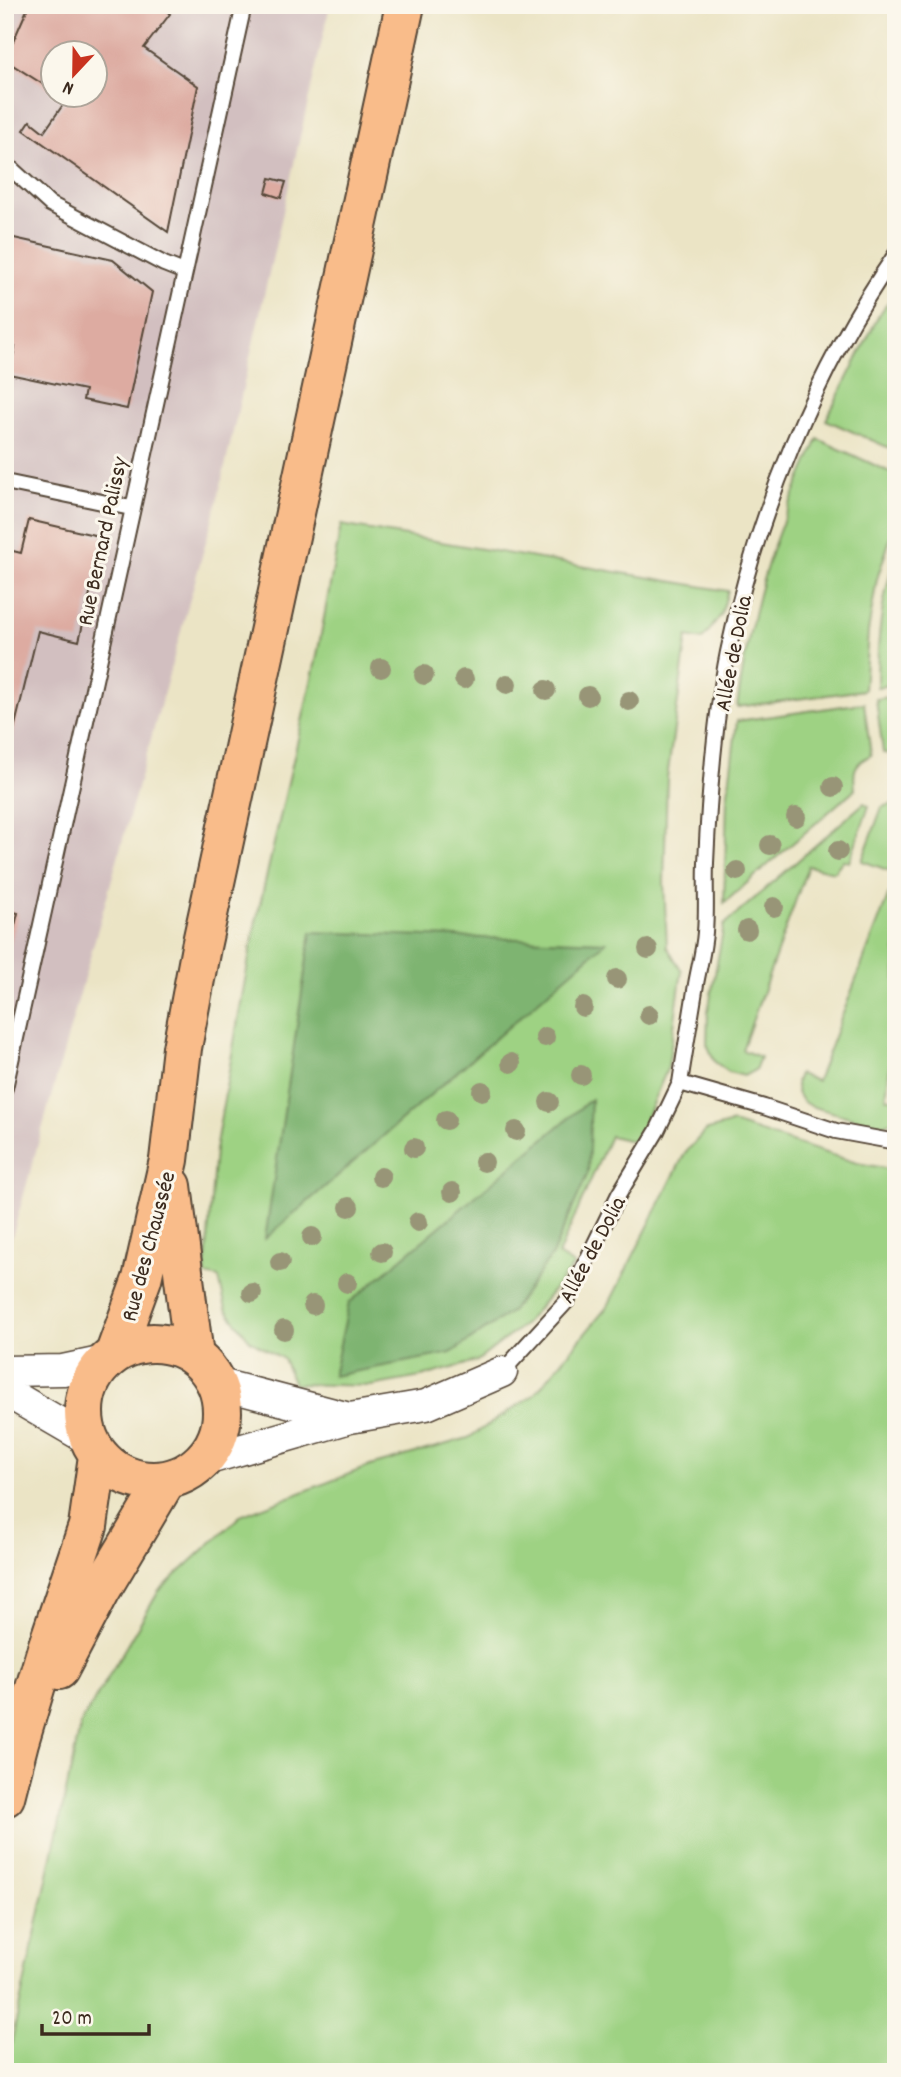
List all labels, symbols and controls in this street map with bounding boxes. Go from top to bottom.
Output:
north arrow [38,38,108,108]
text: N [60,72,78,101]
street label: Rue Bernard Palissy [70,454,139,629]
street label: Allée de Dolia [708,592,763,715]
street label: Rue des Chaussée [114,1168,186,1326]
street label: Allée de Dolia [552,1190,637,1310]
scale bar [42,1993,149,2037]
text: 20 m [52,2005,92,2035]

